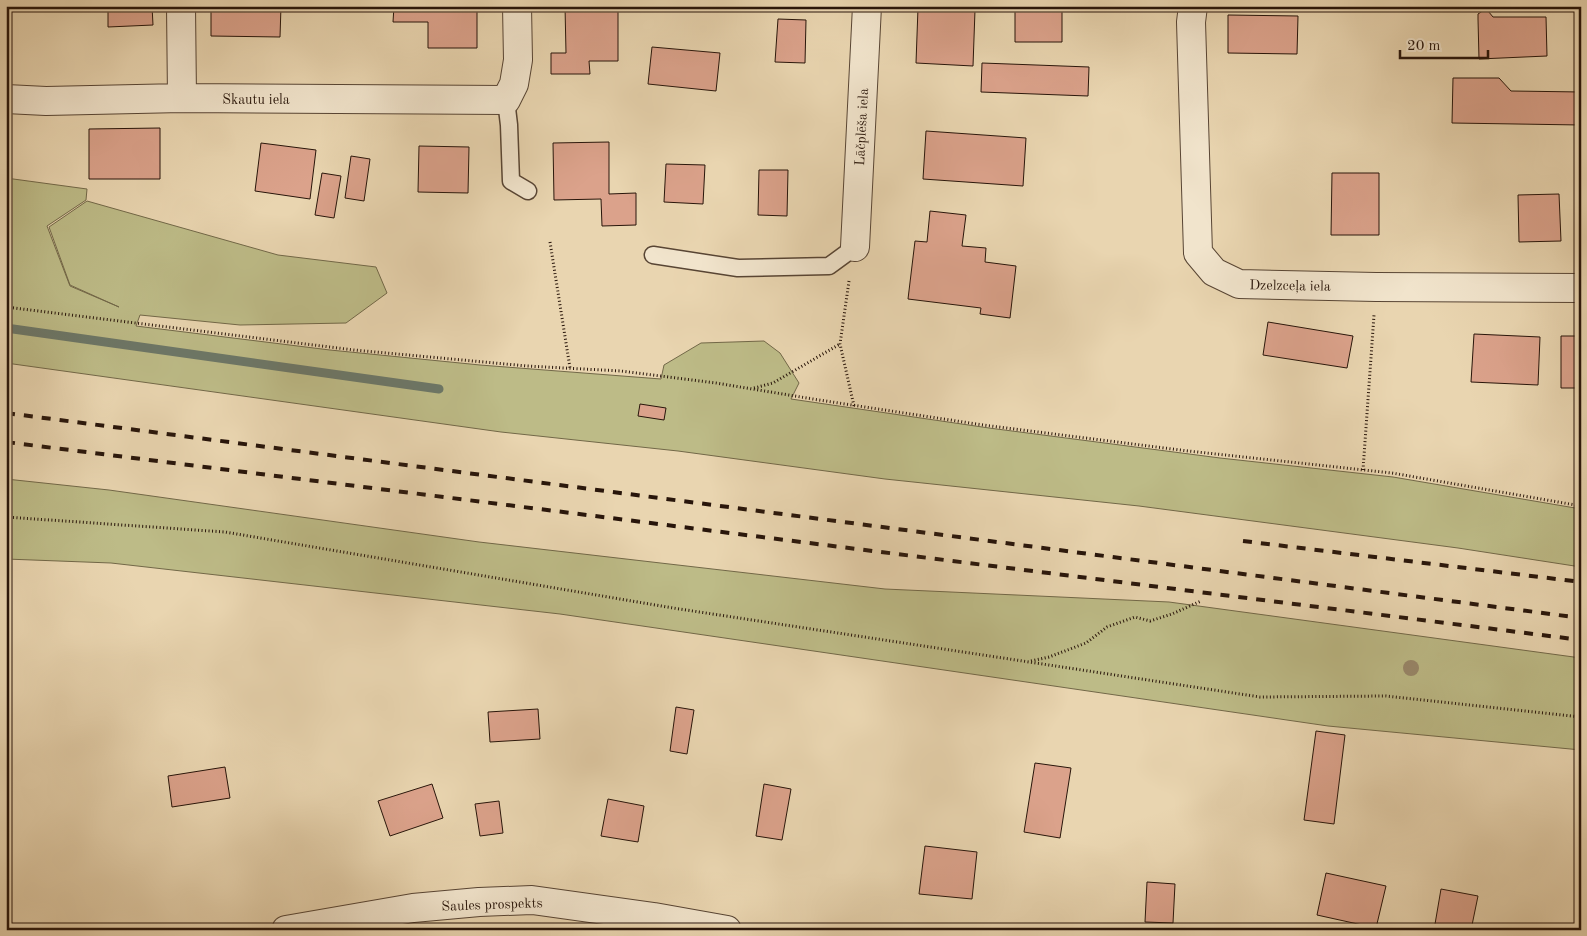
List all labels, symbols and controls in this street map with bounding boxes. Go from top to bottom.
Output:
scale bar [1400,28,1487,60]
text: 20 m [1407,39,1441,54]
street label: Lāčplēša iela [853,88,871,166]
street label: Skautu iela [222,93,290,107]
street label: Dzelzceļa iela [1249,278,1331,295]
street label: Saules prospekts [441,896,543,914]

